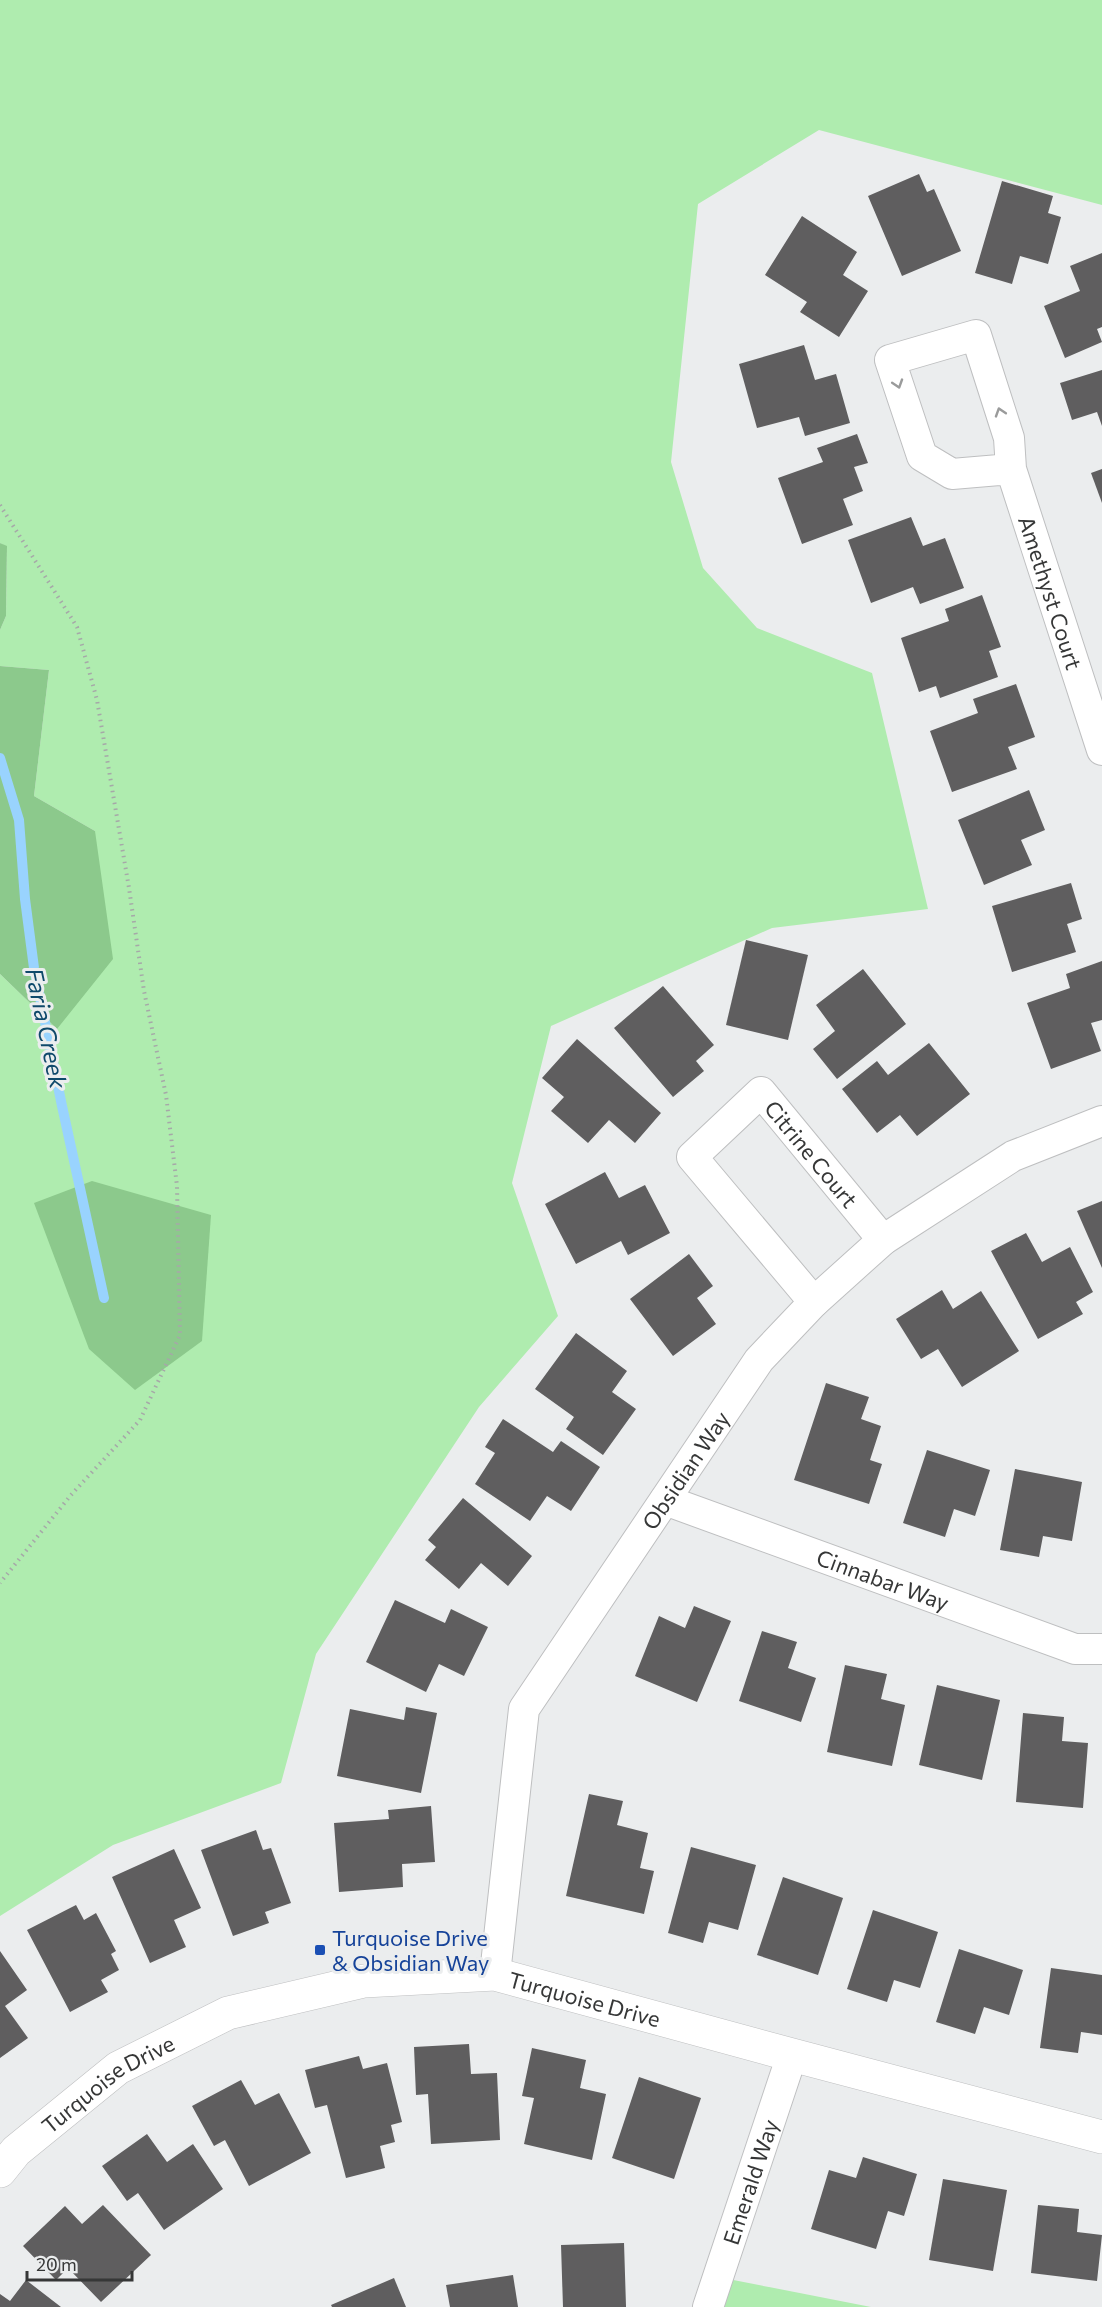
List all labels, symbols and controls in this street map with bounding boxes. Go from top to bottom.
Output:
one-way arrow [891,378,903,389]
one-way arrow [995,407,1007,418]
street label: Amethyst Court [1013,512,1088,673]
water label: Faria Creek [20,965,74,1092]
street label: Citrine Court [760,1094,864,1213]
street label: Obsidian Way [636,1405,735,1534]
street label: Cinnabar Way [813,1543,953,1616]
place label: Turquoise Drive & Obsidian Way [332,1924,489,1976]
marker: Turquoise Drive & Obsidian Way [313,1943,327,1957]
street label: Turquoise Drive [506,1965,664,2032]
street label: Turquoise Drive [36,2029,178,2138]
street label: Emerald Way [716,2116,783,2248]
scale bar [27,2244,132,2282]
text: 20 m [36,2253,77,2275]

